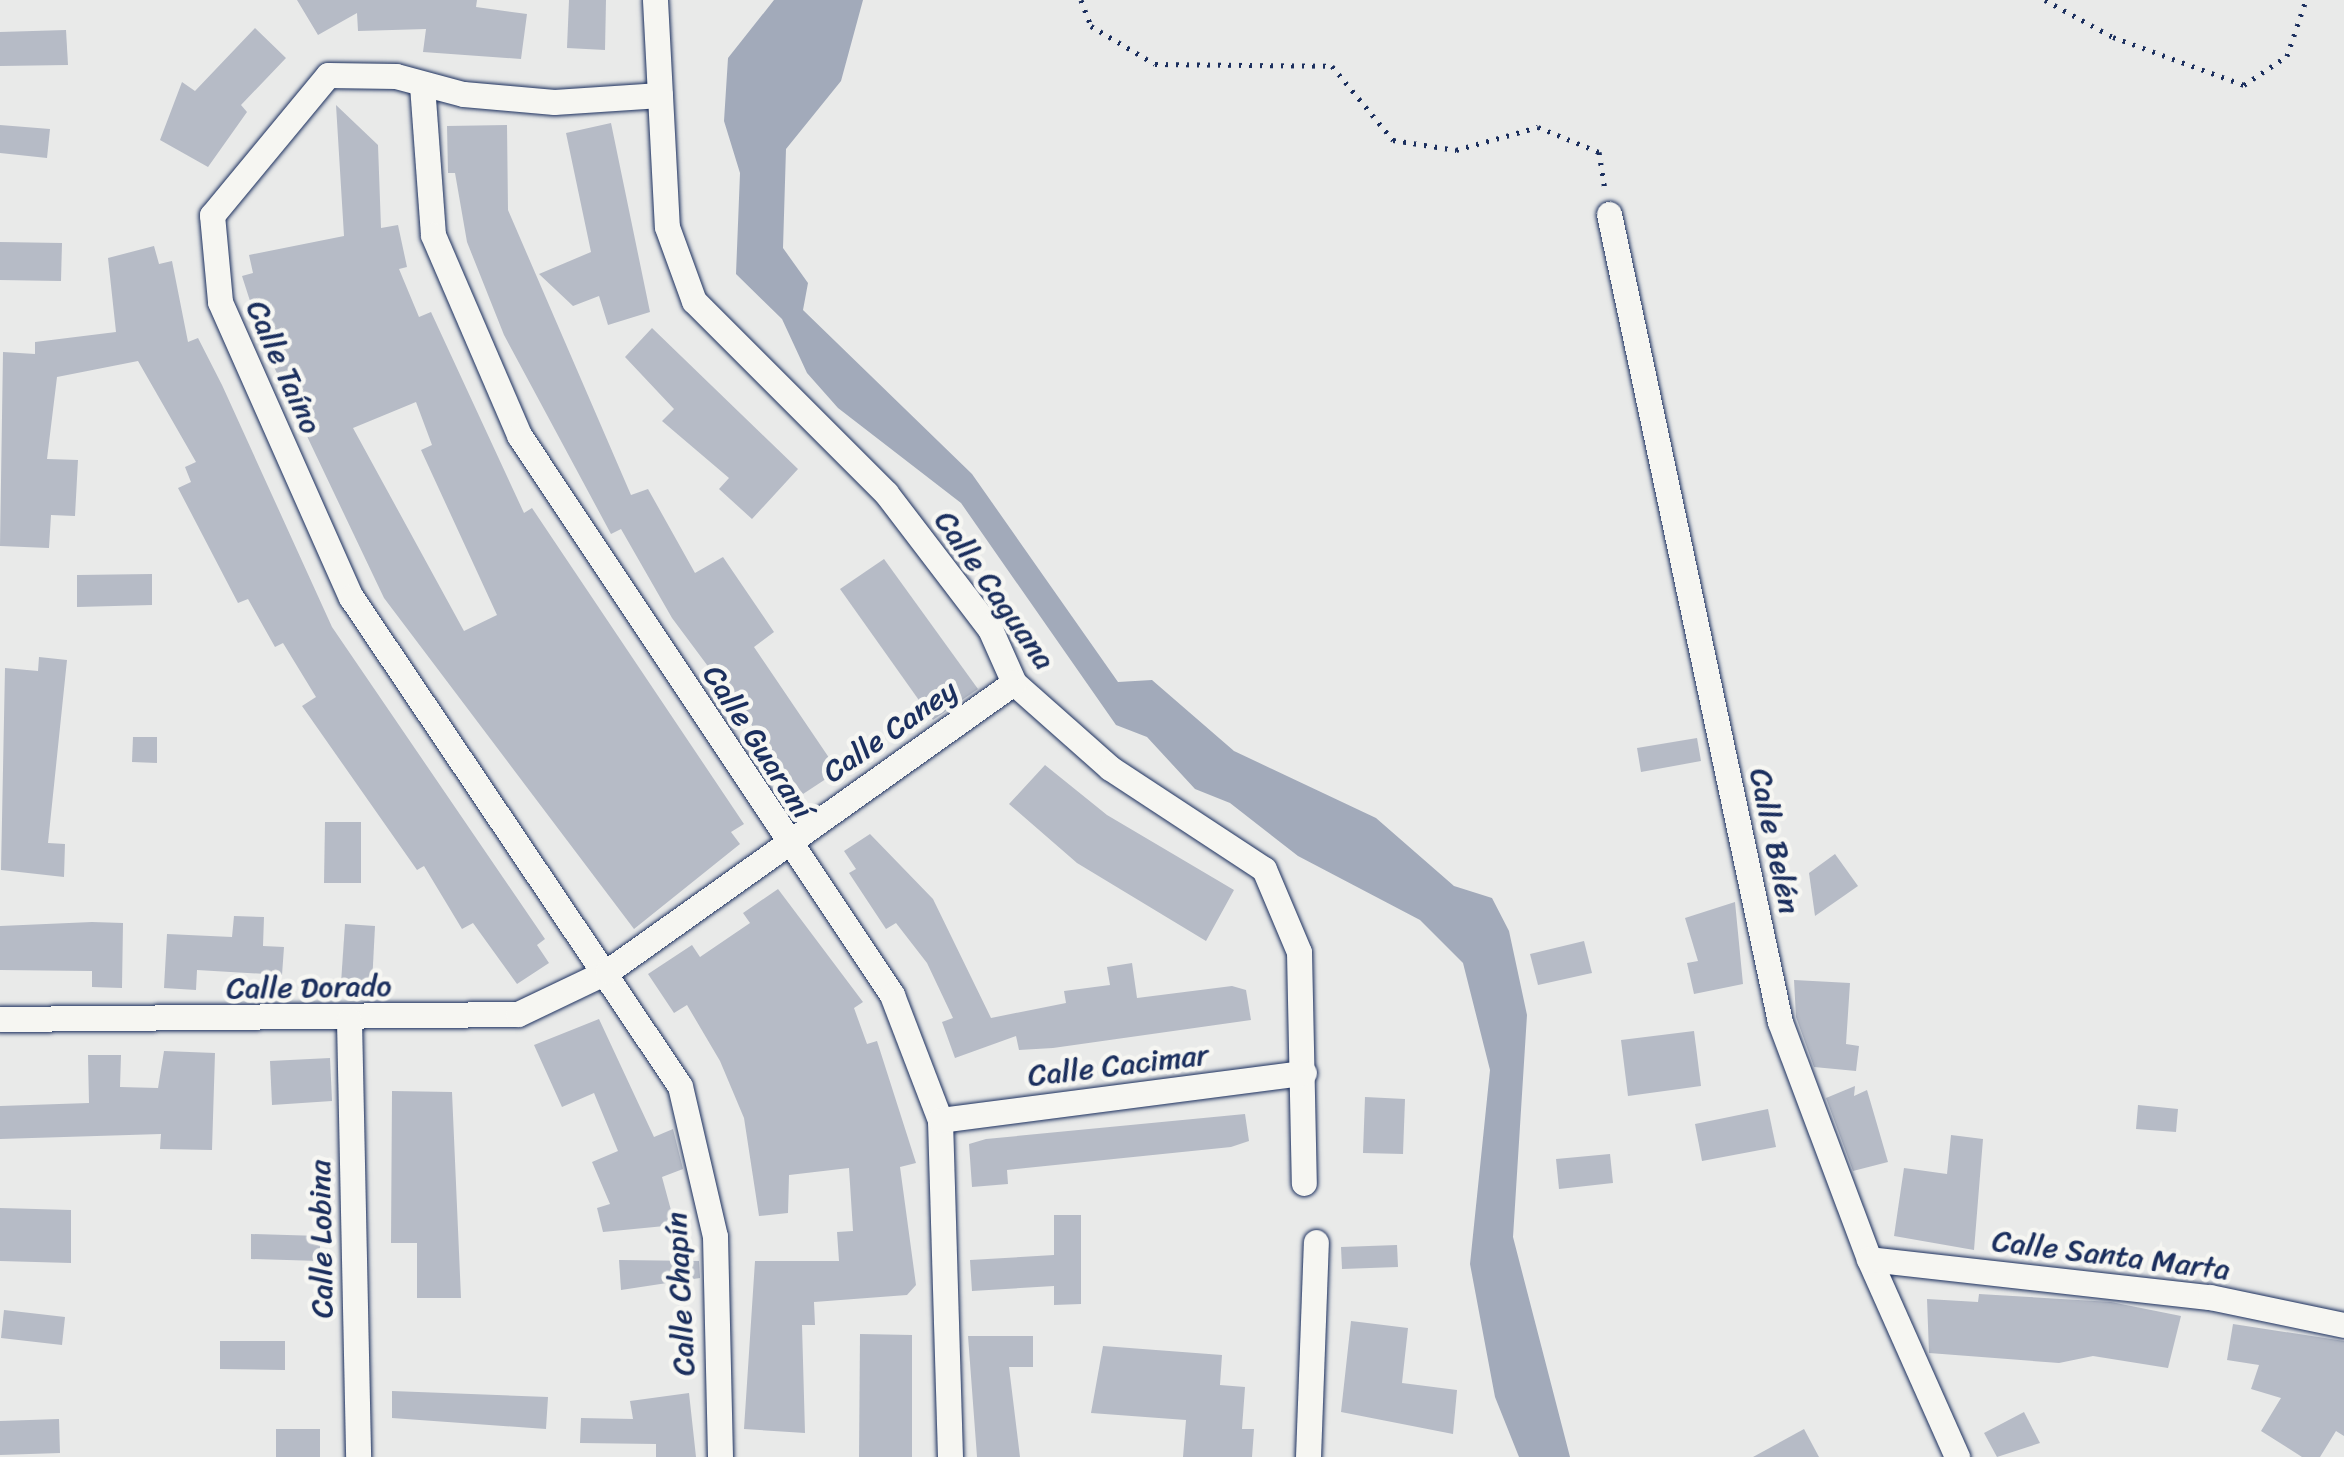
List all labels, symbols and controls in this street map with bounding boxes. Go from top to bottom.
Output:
street label: Calle Taíno [239,294,329,440]
street label: Calle Caguana [927,504,1063,676]
street label: Calle Guaraní [695,659,821,825]
street label: Calle Caney [816,672,964,790]
street label: Calle Belén [1742,765,1808,917]
street label: Calle Dorado [226,968,392,1006]
street label: Calle Cacimar [1026,1036,1210,1094]
street label: Calle Lobina [302,1159,340,1319]
street label: Calle Chapín [658,1211,702,1377]
street label: Calle Santa Marta [1990,1223,2232,1287]

